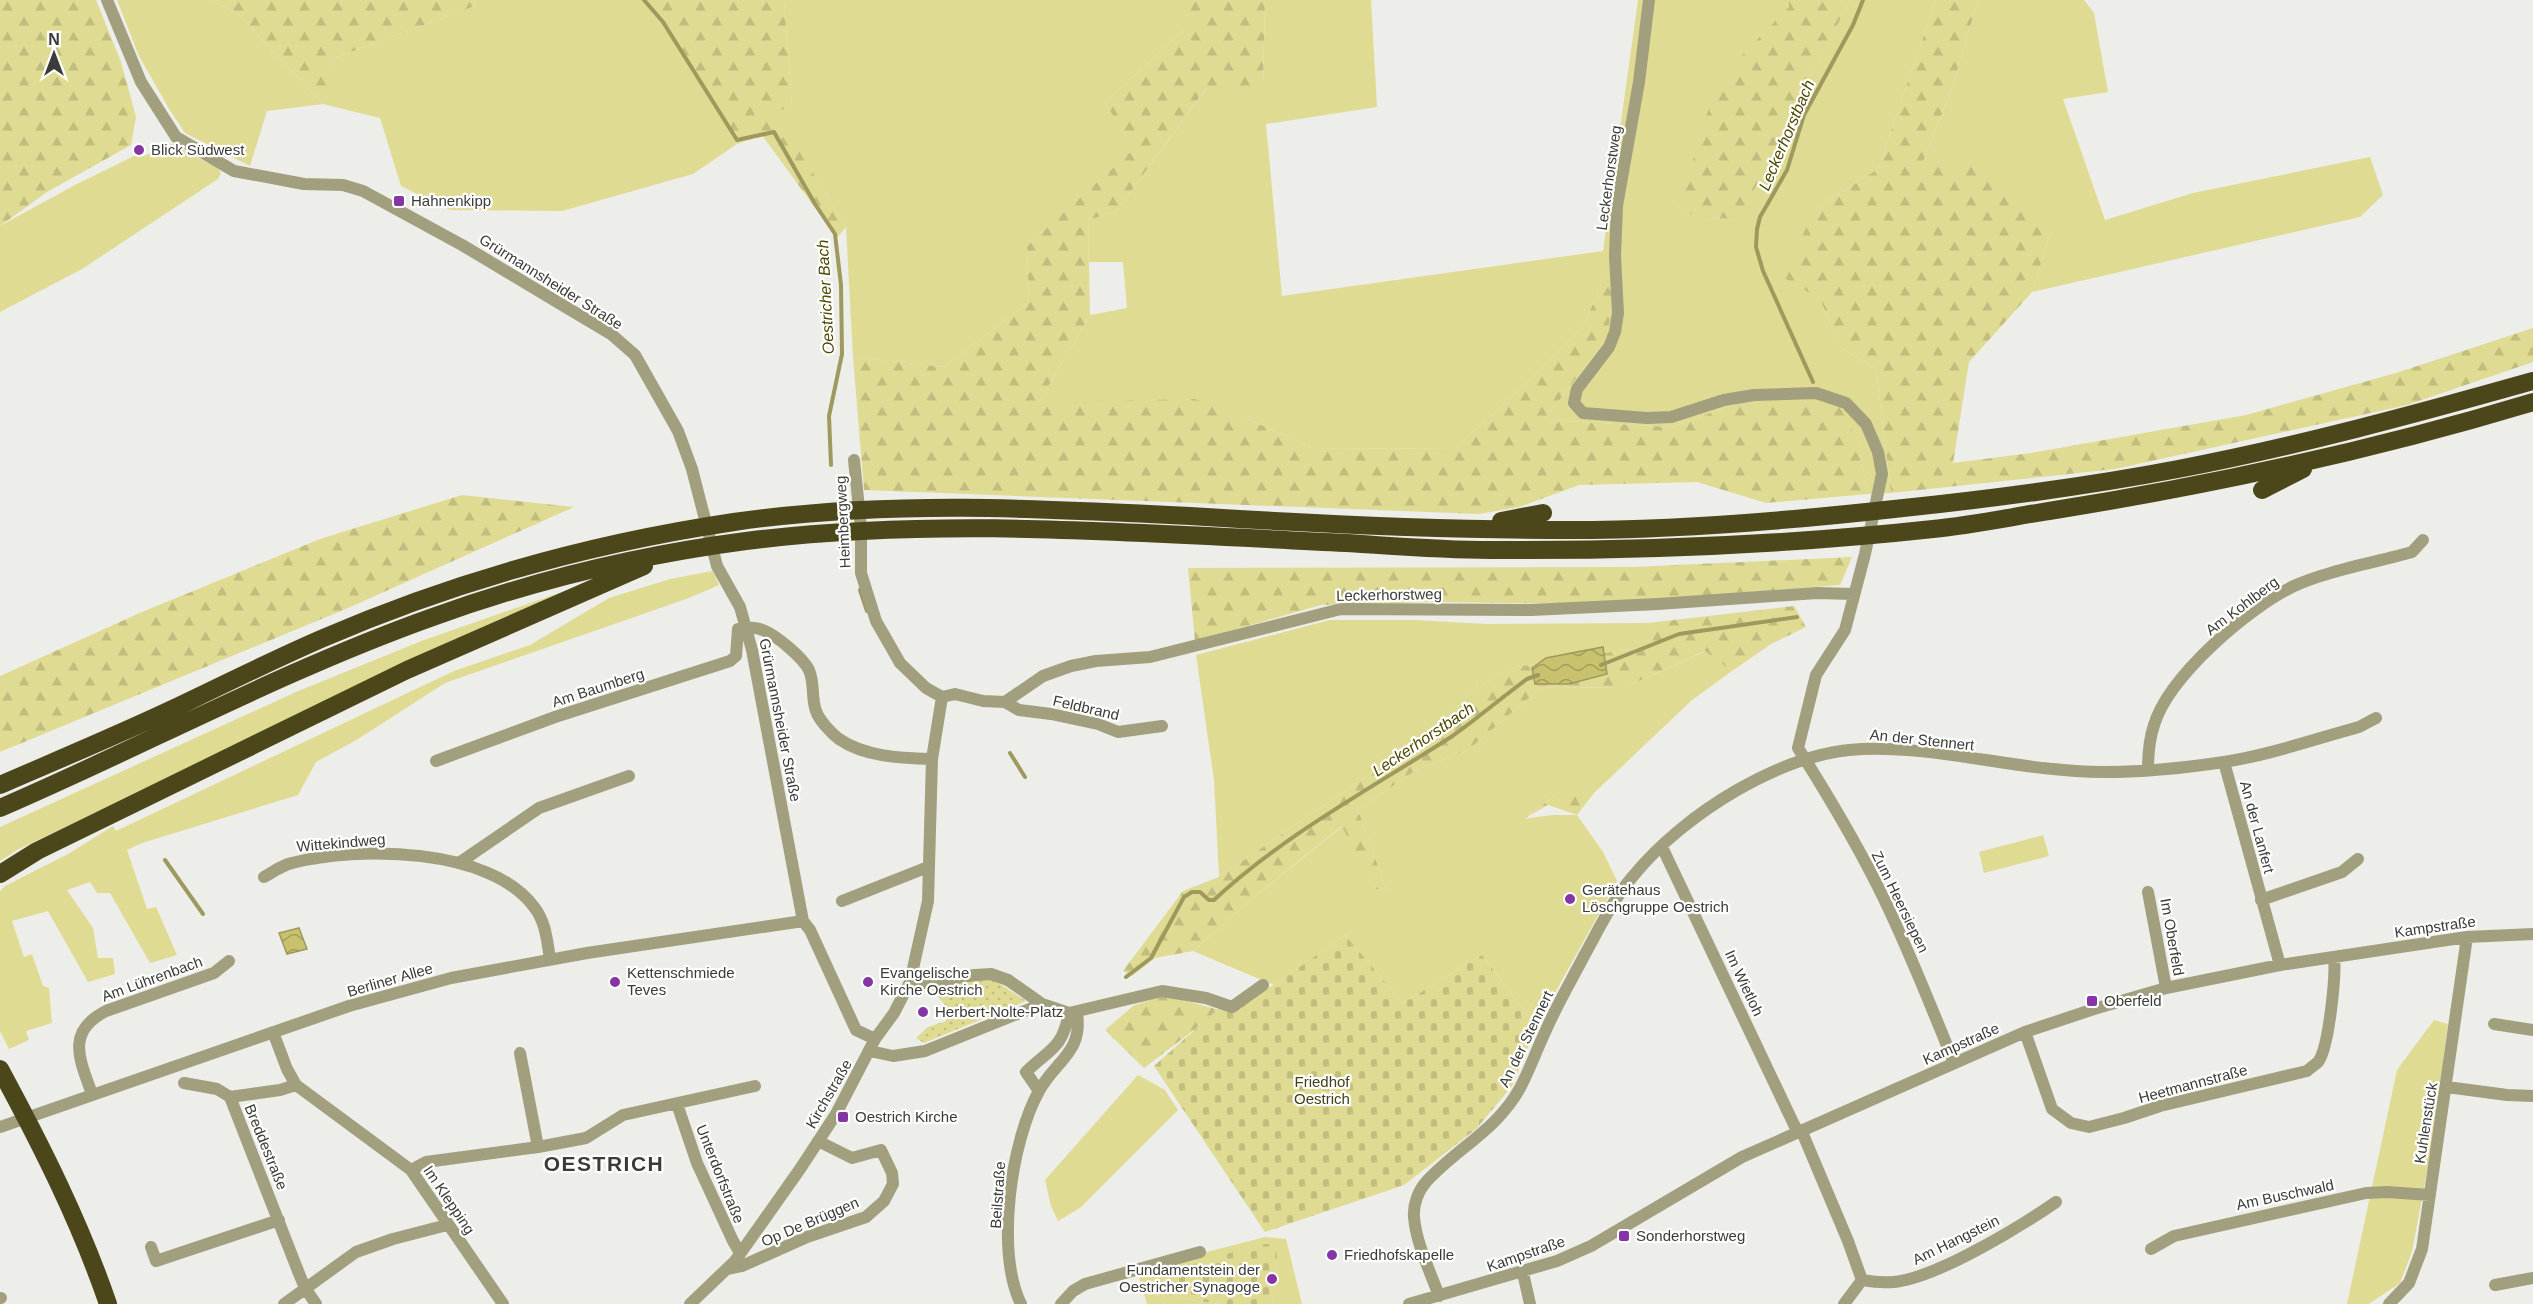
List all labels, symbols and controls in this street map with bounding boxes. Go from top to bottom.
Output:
north arrow [24,24,84,84]
text: N [48,31,60,48]
water label: Leckerhorstbach [1756,77,1817,193]
street label: Leckerhorstweg [1593,124,1624,232]
place label: Blick Südwest [151,141,245,158]
marker: Blick Südwest [132,143,146,157]
place label: Hahnenkipp [411,192,491,209]
marker: Hahnenkipp [392,194,406,208]
street label: Grürmannsheider Straße [476,230,626,333]
water label: Oestricher Bach [814,239,837,355]
street label: Heimbergweg [832,475,853,569]
street label: Am Kohlberg [2202,573,2281,638]
street label: Leckerhorstweg [1336,585,1442,604]
street label: Grürmannsheider Straße [756,637,805,803]
street label: Am Baumberg [550,665,646,710]
street label: Feldbrand [1051,692,1121,723]
water label: Leckerhorstbach [1369,699,1477,780]
street label: An der Stennert [1869,726,1976,754]
street label: An der Lanfert [2237,779,2278,876]
street label: Wittekindweg [296,830,386,855]
street label: Zum Heersiepen [1869,848,1932,955]
place label: Gerätehaus Löschgruppe Oestrich [1582,881,1729,915]
marker: Gerätehaus Löschgruppe Oestrich [1563,892,1577,906]
street label: Im Oberfeld [2157,897,2188,977]
street label: Kampstraße [2393,912,2477,941]
street label: Im Wietloh [1722,947,1767,1018]
street label: Am Lührenbach [99,952,204,1005]
street label: Berliner Allee [345,959,435,1000]
place label: Kettenschmiede Teves [627,964,735,998]
place label: Evangelische Kirche Oestrich [880,964,983,998]
marker: Kettenschmiede Teves [608,975,622,989]
marker: Evangelische Kirche Oestrich [861,975,875,989]
street label: An der Stennert [1495,987,1557,1090]
place label: Oberfeld [2104,992,2162,1009]
marker: Oberfeld [2085,994,2099,1008]
place label: Herbert-Nolte-Platz [935,1003,1063,1020]
marker: Herbert-Nolte-Platz [916,1005,930,1019]
street label: Kampstraße [1920,1019,2002,1068]
street label: Kirchstraße [802,1056,855,1131]
street label: Heetmannstraße [2137,1061,2249,1106]
park label: Friedhof Oestrich [1294,1073,1350,1107]
street label: Kuhlenstück [2411,1081,2440,1165]
street label: Breddestraße [242,1101,291,1192]
place label: Oestrich Kirche [855,1108,958,1125]
marker: Oestrich Kirche [836,1110,850,1124]
street label: Unterdorfstraße [693,1122,748,1226]
district label: OESTRICH [544,1152,664,1175]
street label: Beilstraße [987,1161,1008,1229]
street label: Im Klepping [420,1162,479,1237]
street label: Am Buschwald [2235,1176,2335,1213]
street label: Op De Brüggen [759,1193,861,1250]
street label: Am Hangstein [1910,1211,2002,1268]
place label: Sonderhorstweg [1636,1227,1745,1244]
marker: Sonderhorstweg [1617,1229,1631,1243]
street label: Kampstraße [1484,1232,1567,1275]
place label: Friedhofskapelle [1344,1246,1454,1263]
marker: Friedhofskapelle [1325,1248,1339,1262]
place label: Fundamentstein der Oestricher Synagoge [1119,1261,1260,1295]
marker: Fundamentstein der Oestricher Synagoge [1265,1272,1279,1286]

